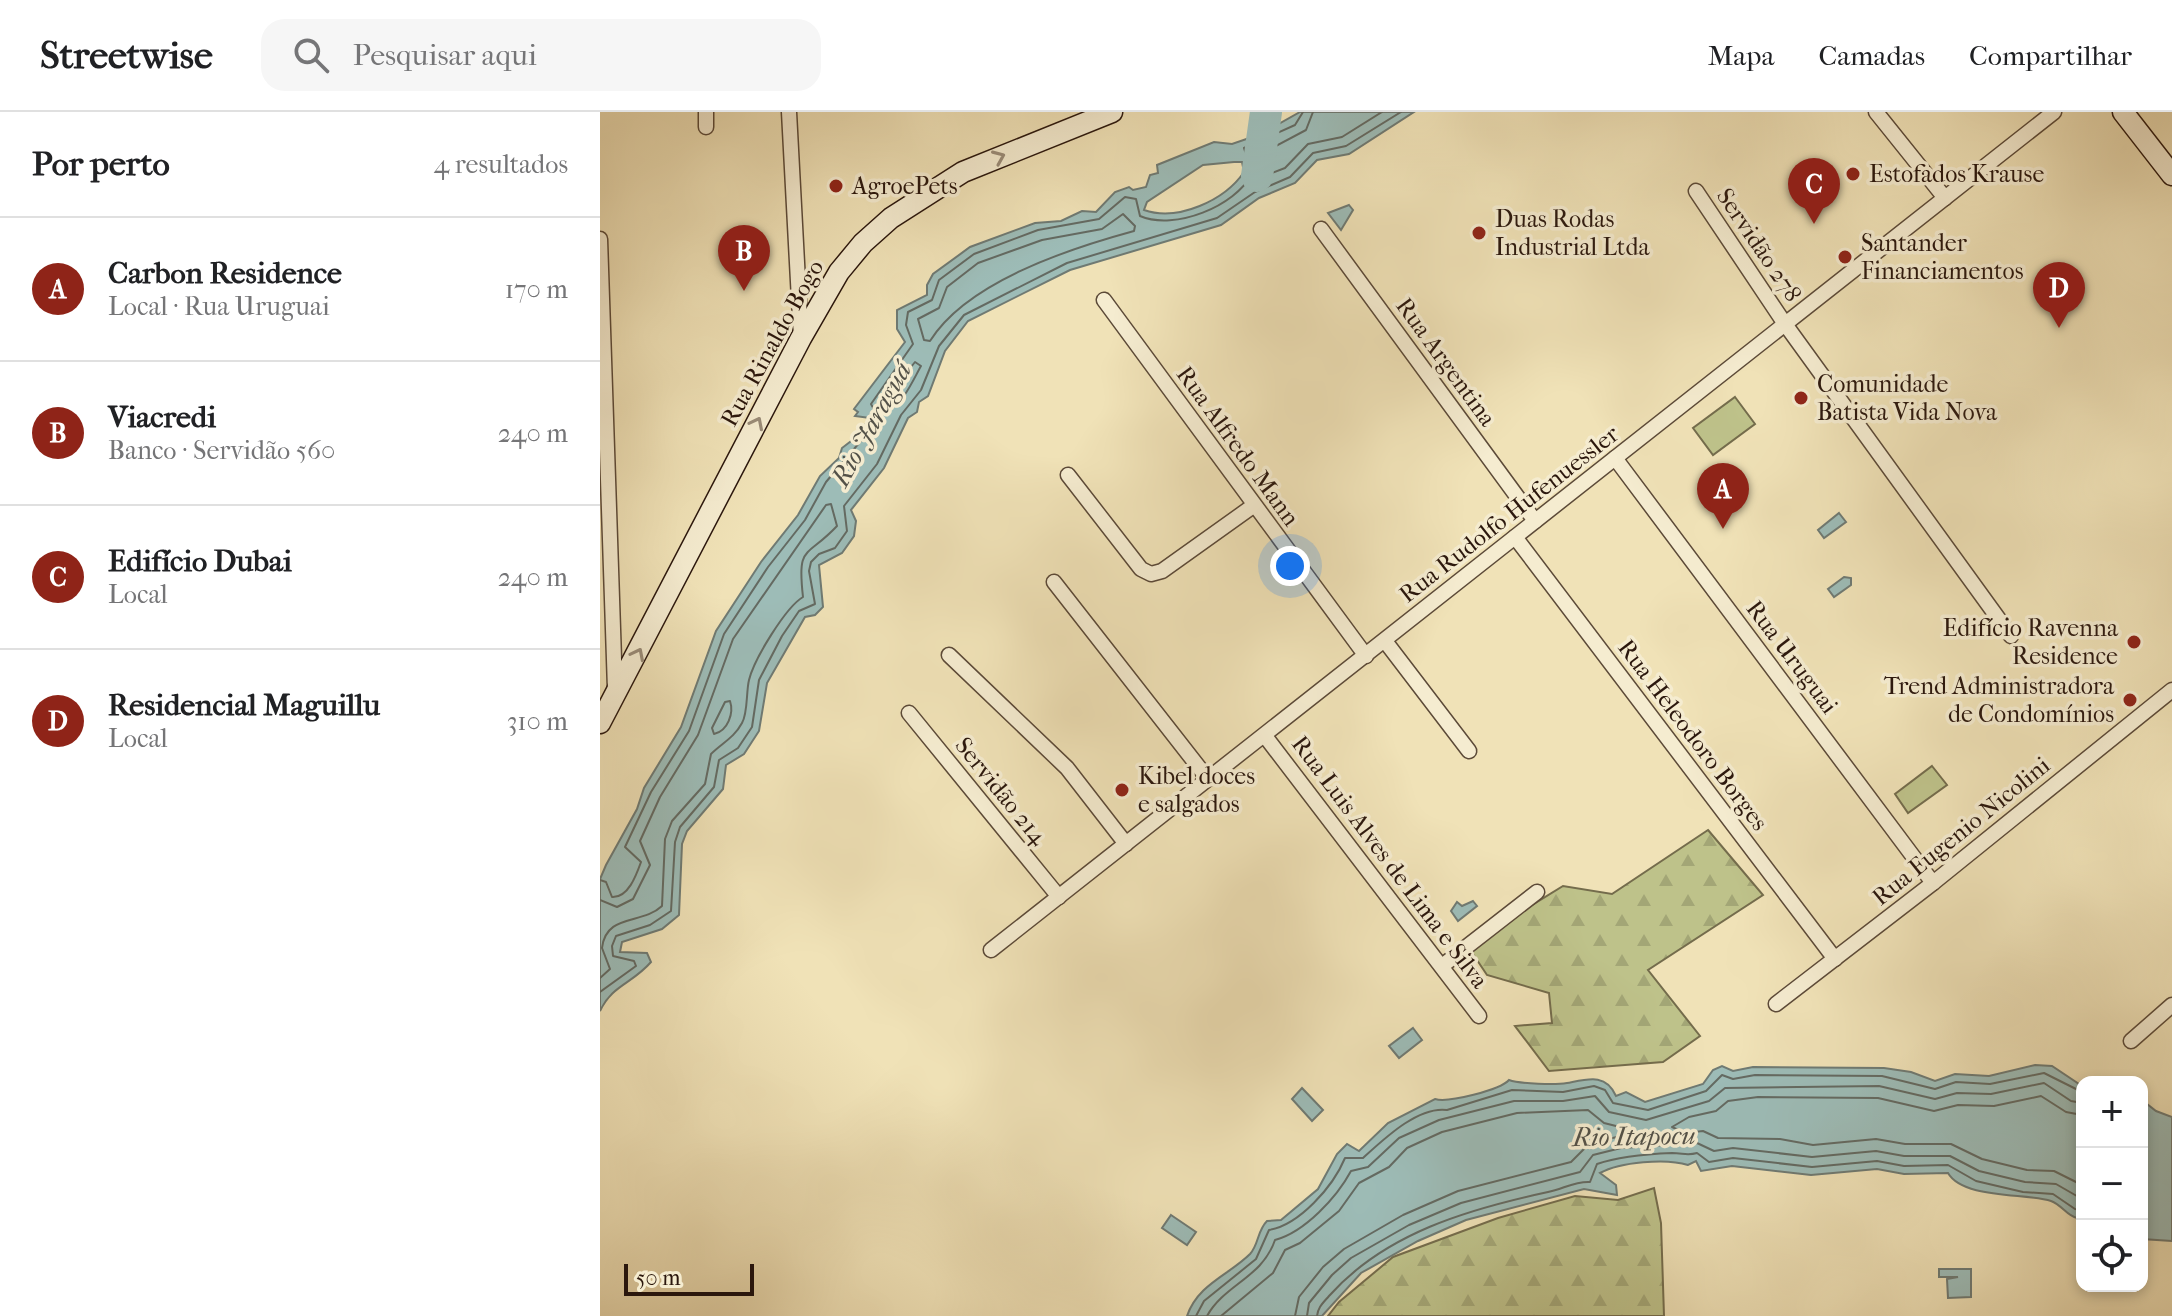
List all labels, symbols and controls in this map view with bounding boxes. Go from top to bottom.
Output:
search box [261,19,821,91]
text: Streetwise [40,33,213,78]
icon: search [289,33,333,77]
text: Pesquisar aqui [353,38,537,73]
text: Mapa [1708,39,1774,72]
text: Camadas [1818,39,1925,72]
text: Compartilhar [1969,39,2132,72]
text: Por perto [32,144,170,184]
text: 4 resultados [434,149,568,180]
one-way arrow [991,150,1005,166]
pin: C [1788,158,1840,224]
place label: Estofados Krause [1869,160,2044,188]
marker: Estofados Krause [1844,165,1862,183]
place label: AgroePets [851,172,958,200]
marker: AgroePets [827,177,845,195]
street label: Servidão 278 [1711,183,1807,307]
place label: Duas Rodas Industrial Ltda [1495,205,1650,261]
marker: Duas Rodas Industrial Ltda [1470,224,1488,242]
pin: B [718,225,770,291]
place label: Santander Financiamentos [1861,229,2024,285]
marker: Santander Financiamentos [1836,248,1854,266]
street label: Rua Rinaldo Bogo [715,255,829,431]
text: Carbon Residence [108,256,342,291]
pin: D [2033,262,2085,328]
text: A [50,274,66,305]
text: 170 m [505,274,568,305]
text: Local · Rua Uruguai [108,291,330,322]
street label: Rua Argentina [1390,292,1502,432]
water label: Rio Jaraguá [824,355,919,493]
street label: Rua Alfredo Mann [1171,361,1305,531]
place label: Comunidade Batista Vida Nova [1817,370,1998,426]
marker: Comunidade Batista Vida Nova [1792,389,1810,407]
text: Viacredi [108,400,216,435]
one-way arrow [747,417,763,432]
text: B [50,418,66,449]
text: 240 m [498,418,568,449]
street label: Rua Rudolfo Hufenuessler [1394,419,1625,608]
text: Banco · Servidão 560 [108,435,335,466]
pin: A [1697,463,1749,529]
text: Edifício Dubai [108,544,292,579]
your location [1270,546,1310,586]
text: C [49,562,67,593]
text: 240 m [498,562,568,593]
text: Local [108,579,168,610]
street label: Rua Uruguai [1740,595,1844,719]
place label: Edifício Ravenna Residence [1943,614,2119,670]
marker: Edifício Ravenna Residence [2125,633,2143,651]
street label: Rua Heleodoro Borges [1612,634,1774,836]
one-way arrow [628,648,643,663]
place label: Trend Administradora de Condomínios [1884,672,2115,728]
text: Residencial Maguillu [108,688,380,723]
marker: Trend Administradora de Condomínios [2121,691,2139,709]
text: D [48,706,68,737]
text: 310 m [507,706,568,737]
text: Local [108,723,168,754]
street label: Rua Luis Alves de Lima e Silva [1286,730,1495,994]
street label: Servidão 214 [949,732,1053,851]
street label: Rua Eugenio Nicolini [1867,751,2055,911]
place label: Kibel doces e salgados [1138,762,1255,818]
marker: Kibel doces e salgados [1113,781,1131,799]
map controls [2076,1076,2148,1292]
button: + [2076,1076,2148,1148]
water label: Rio Itapocu [1570,1120,1696,1153]
button: − [2076,1148,2148,1220]
button: locate [2076,1220,2148,1292]
scale bar [624,1260,754,1296]
text: 50 m [636,1265,681,1291]

